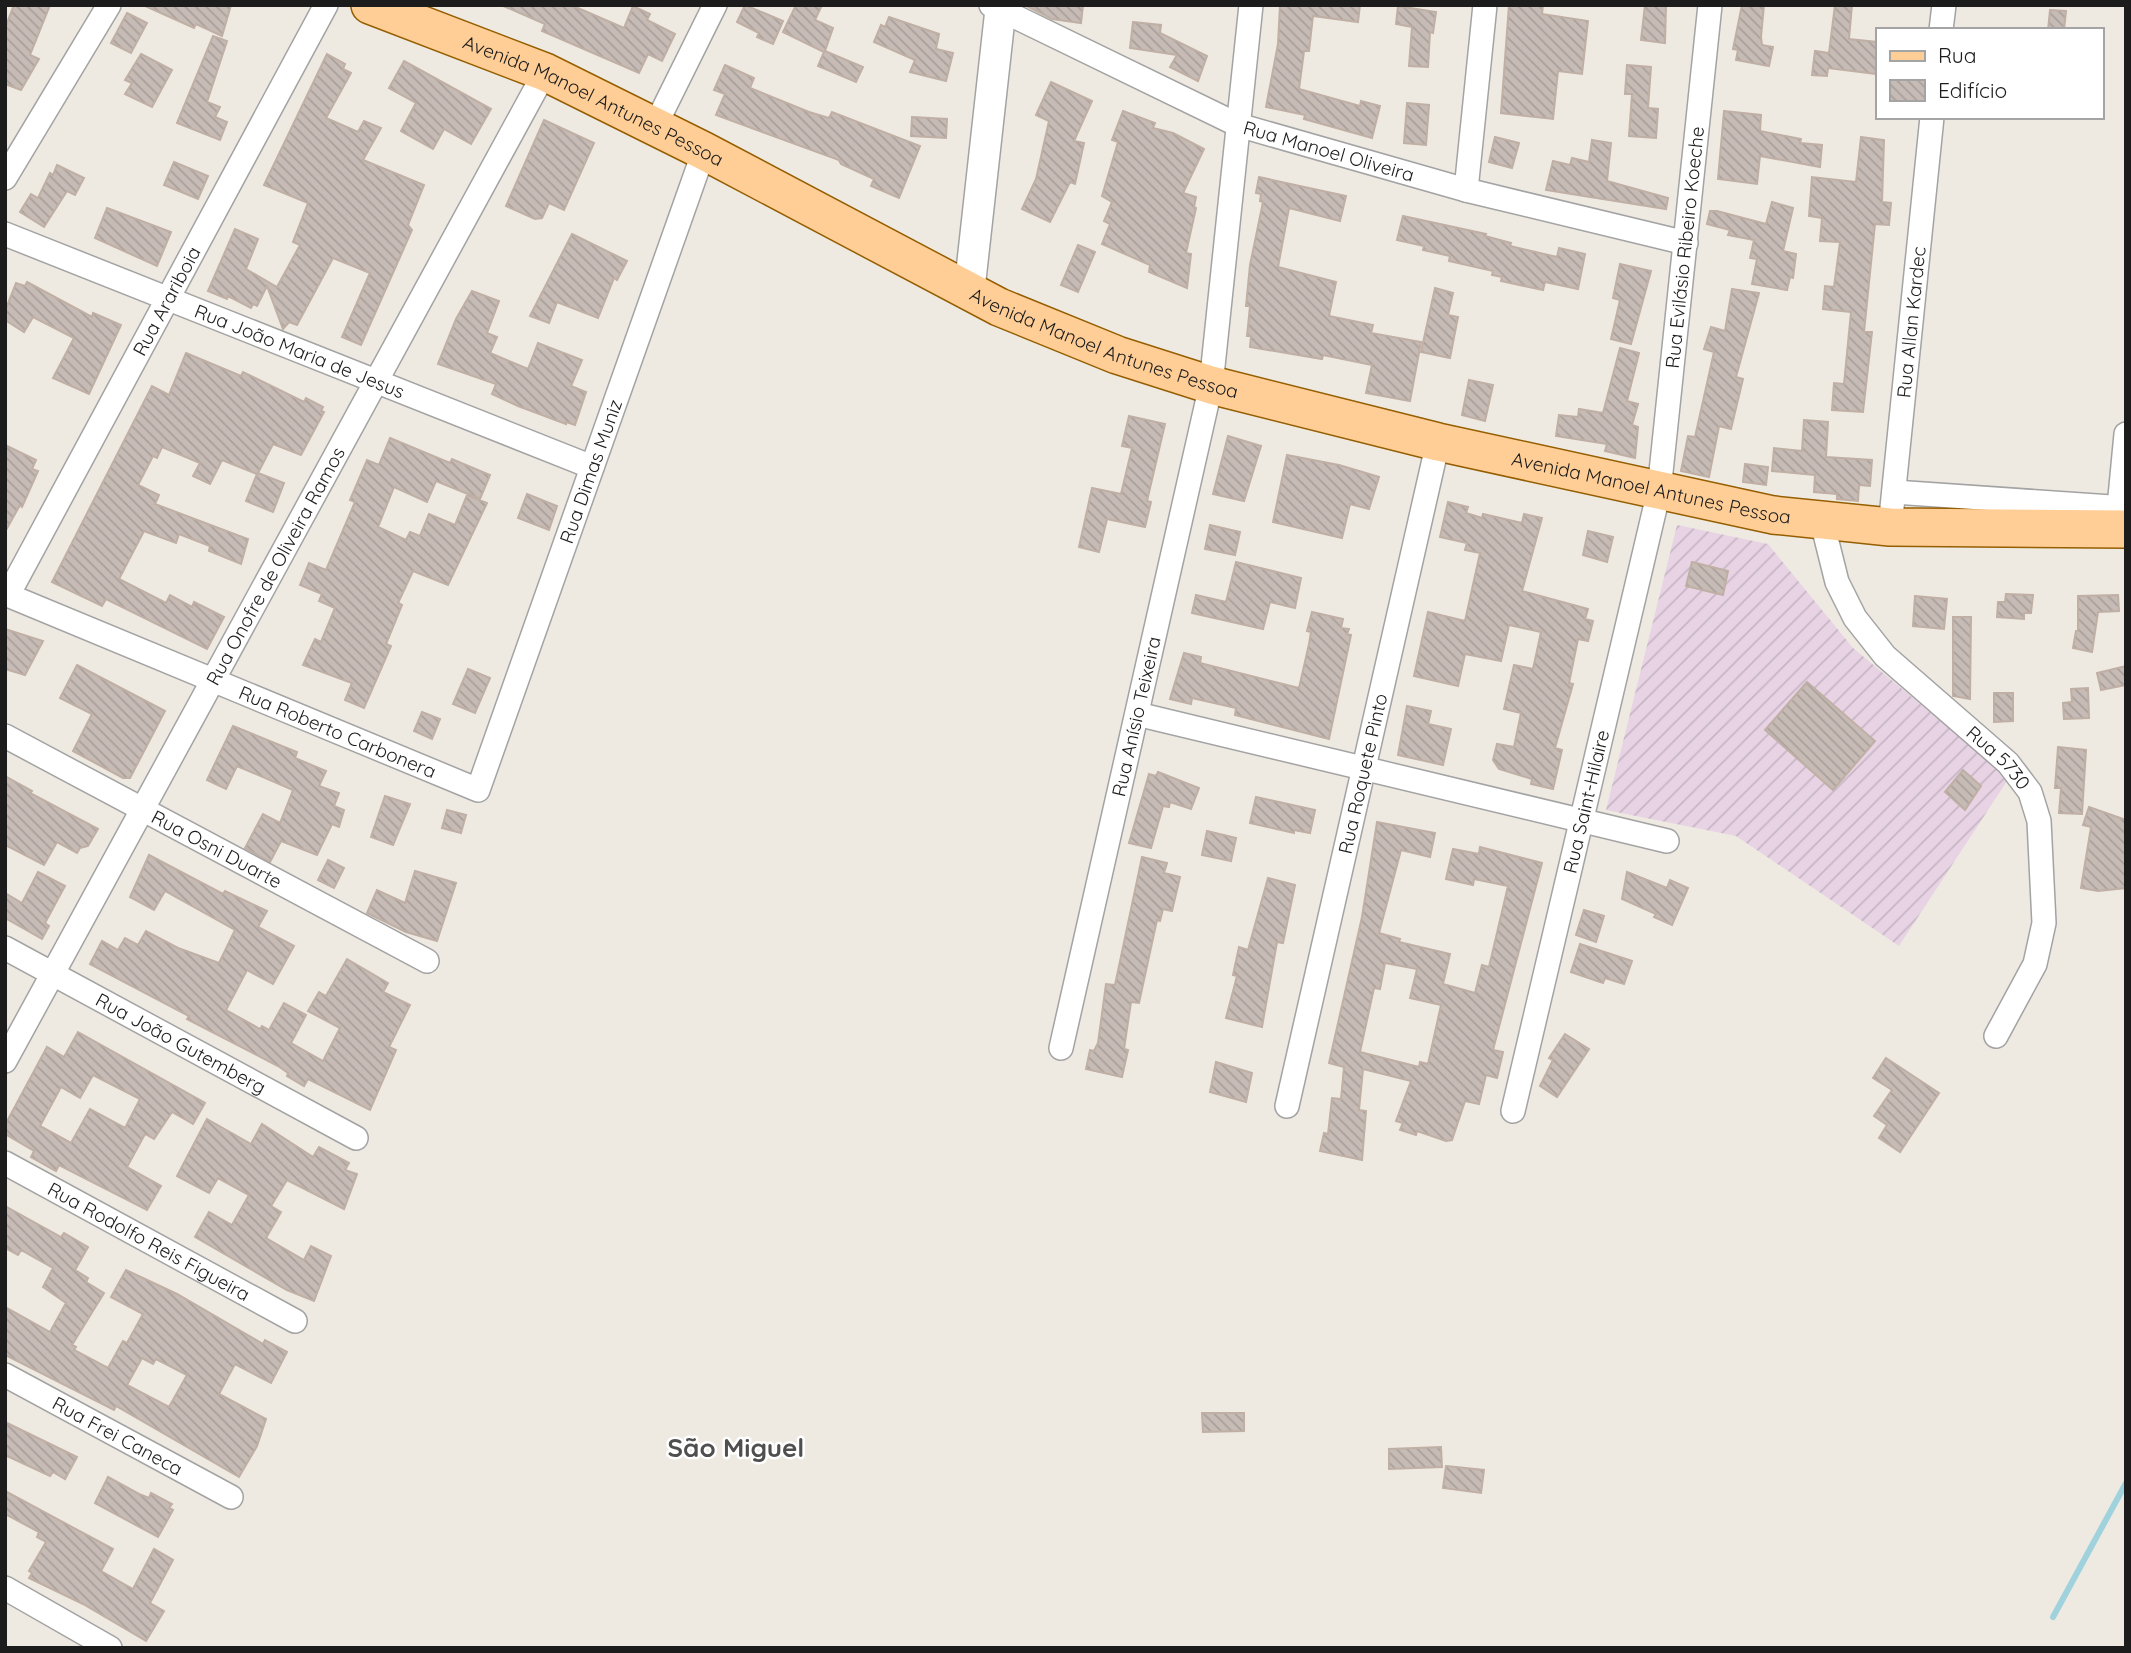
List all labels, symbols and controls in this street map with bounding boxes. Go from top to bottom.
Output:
legend [1876,28,2103,119]
street label: Avenida Manoel Antunes Pessoa [460,30,728,171]
text: Rua [1938,42,1977,68]
text: Edifício [1938,77,2007,103]
street label: Rua Manoel Oliveira [1241,115,1417,187]
street label: Rua Evilásio Ribeiro Koeche [1660,125,1709,369]
street label: Rua Arariboia [127,242,206,360]
street label: Rua Allan Kardec [1891,245,1931,399]
street label: Avenida Manoel Antunes Pessoa [966,282,1241,403]
street label: Rua João Maria de Jesus [191,299,408,403]
street label: Rua Dimas Muniz [554,396,627,547]
street label: Rua Onofre de Oliveira Ramos [201,443,350,689]
street label: Avenida Manoel Antunes Pessoa [1510,446,1792,529]
street label: Rua Anísio Teixeira [1106,634,1166,799]
street label: Rua Roberto Carbonera [235,680,440,783]
street label: Rua Roquete Pinto [1333,691,1392,856]
street label: Rua 5730 [1961,720,2036,794]
street label: Rua Saint-Hilaire [1557,727,1614,876]
street label: Rua Osni Duarte [147,804,286,893]
street label: Rua João Gutemberg [92,987,270,1099]
street label: Rua Rodolfo Reis Figueira [44,1177,254,1306]
street label: Rua Frei Caneca [48,1391,187,1481]
district label: São Miguel [668,1431,804,1464]

